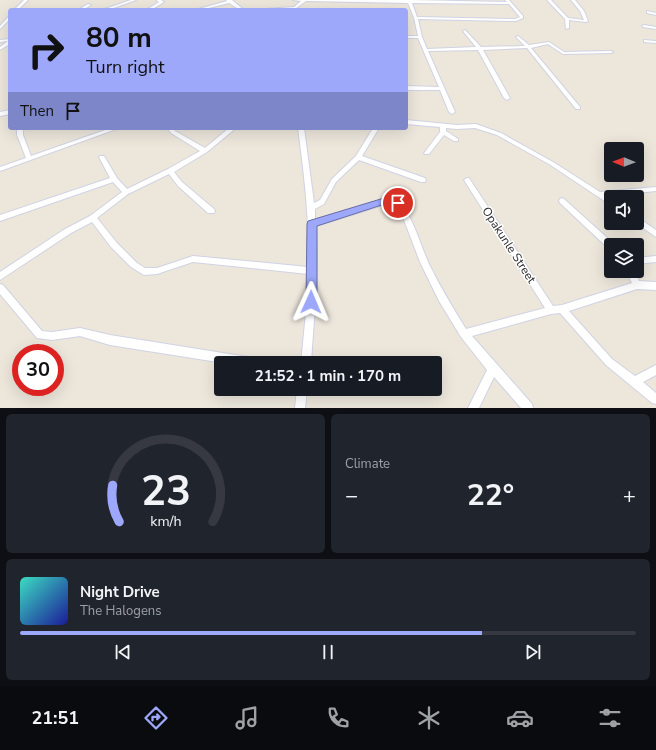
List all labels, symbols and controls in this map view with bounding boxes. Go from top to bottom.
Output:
text: 80 m [86,19,152,57]
icon: right [20,24,72,76]
text: Turn right [86,55,165,79]
icon: arrive [62,100,84,122]
text: Then [20,101,54,121]
north arrow [604,142,644,182]
map controls [604,142,644,278]
pin [381,186,415,220]
button: sound [604,190,644,230]
icon: arrive [387,192,409,214]
street label: Opakunle Street [478,204,540,287]
button: layers [604,238,644,278]
position arrow [290,281,332,323]
speed limit sign: 30 [12,344,64,396]
text: 21:52 · 1 min · 170 m [255,366,401,386]
text: Climate [345,455,390,473]
text: 23 [141,462,190,519]
text: 22° [467,475,514,516]
text: − [345,481,358,511]
text: + [623,481,636,511]
text: km/h [150,511,181,530]
text: Night Drive [80,582,160,602]
text: The Halogens [80,602,161,620]
icon: previous [112,641,134,663]
icon: pause [317,641,339,663]
icon: next [522,641,544,663]
icon: directions [142,704,170,732]
icon: music [233,704,261,732]
icon: phone [324,704,352,732]
icon: climate [415,704,443,732]
icon: car [506,704,534,732]
icon: filters [596,704,624,732]
text: 21:51 [31,706,79,730]

